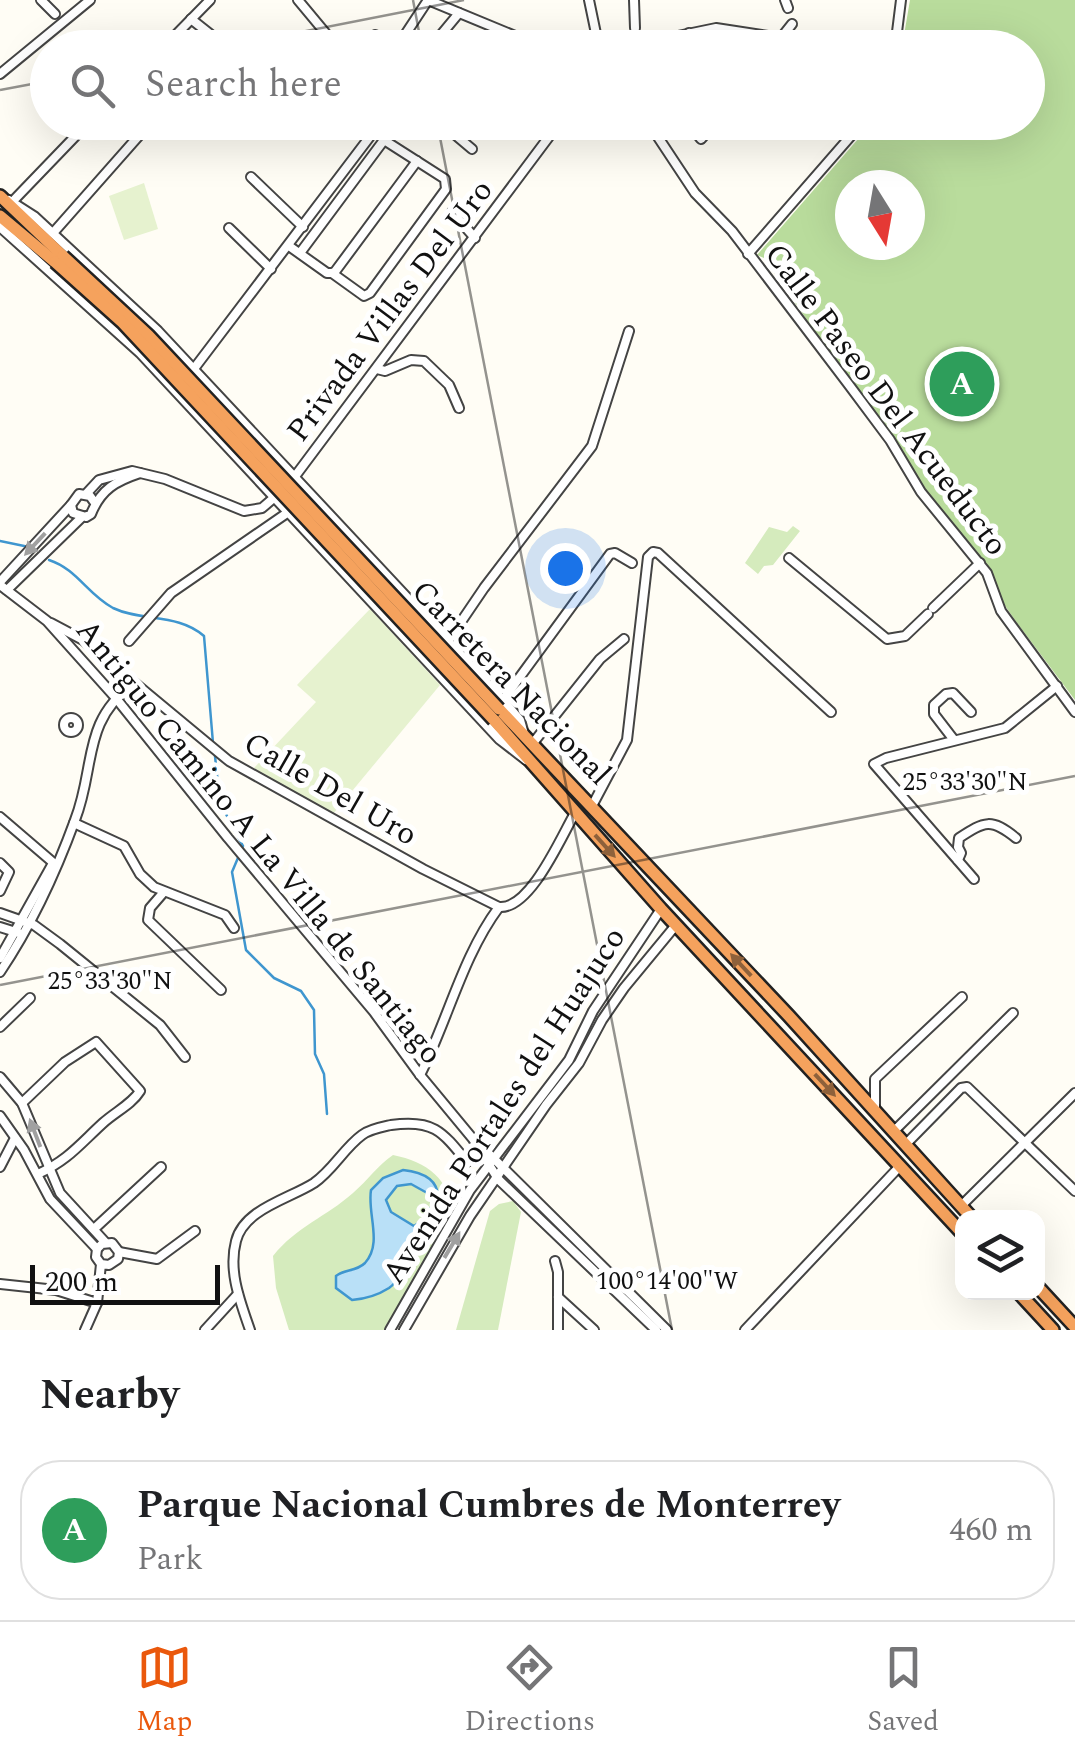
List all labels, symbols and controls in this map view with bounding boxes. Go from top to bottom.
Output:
search box [30,30,1045,140]
text: Search here [145,56,342,114]
icon: search [65,58,120,113]
street label: Privada Villas Del Uro [275,169,506,453]
north arrow [835,170,925,260]
street label: Calle Paseo Del Acueducto [757,235,1017,563]
pin: A [930,346,994,422]
one-way arrow [25,531,47,556]
your location [540,543,591,594]
street label: Carretera Nacional [399,569,622,797]
street label: Antiguo Camino A La Villa de Santiago [63,608,455,1076]
street label: Calle Del Uro [234,720,426,859]
text: 25°33'30"N [903,764,1027,802]
one-way arrow [593,834,616,858]
street label: Avenida Portales del Huajuco [370,917,639,1294]
one-way arrow [730,953,753,977]
text: 25°33'30"N [48,963,172,1001]
one-way arrow [814,1072,836,1097]
one-way arrow [27,1117,42,1147]
map controls [955,1210,1045,1300]
button: layers [955,1210,1045,1300]
one-way arrow [443,1231,461,1259]
scale bar [30,1260,220,1304]
text: 200 m [45,1261,118,1304]
text: 100°14'00"W [596,1263,738,1301]
text: Nearby [40,1364,179,1427]
text: Parque Nacional Cumbres de Monterrey [137,1477,840,1535]
text: A [62,1506,87,1555]
text: 460 m [949,1506,1033,1555]
text: Park [137,1535,203,1584]
tab: Map [136,1640,192,1743]
tab: Directions [464,1640,595,1743]
tab: Saved [867,1640,939,1743]

